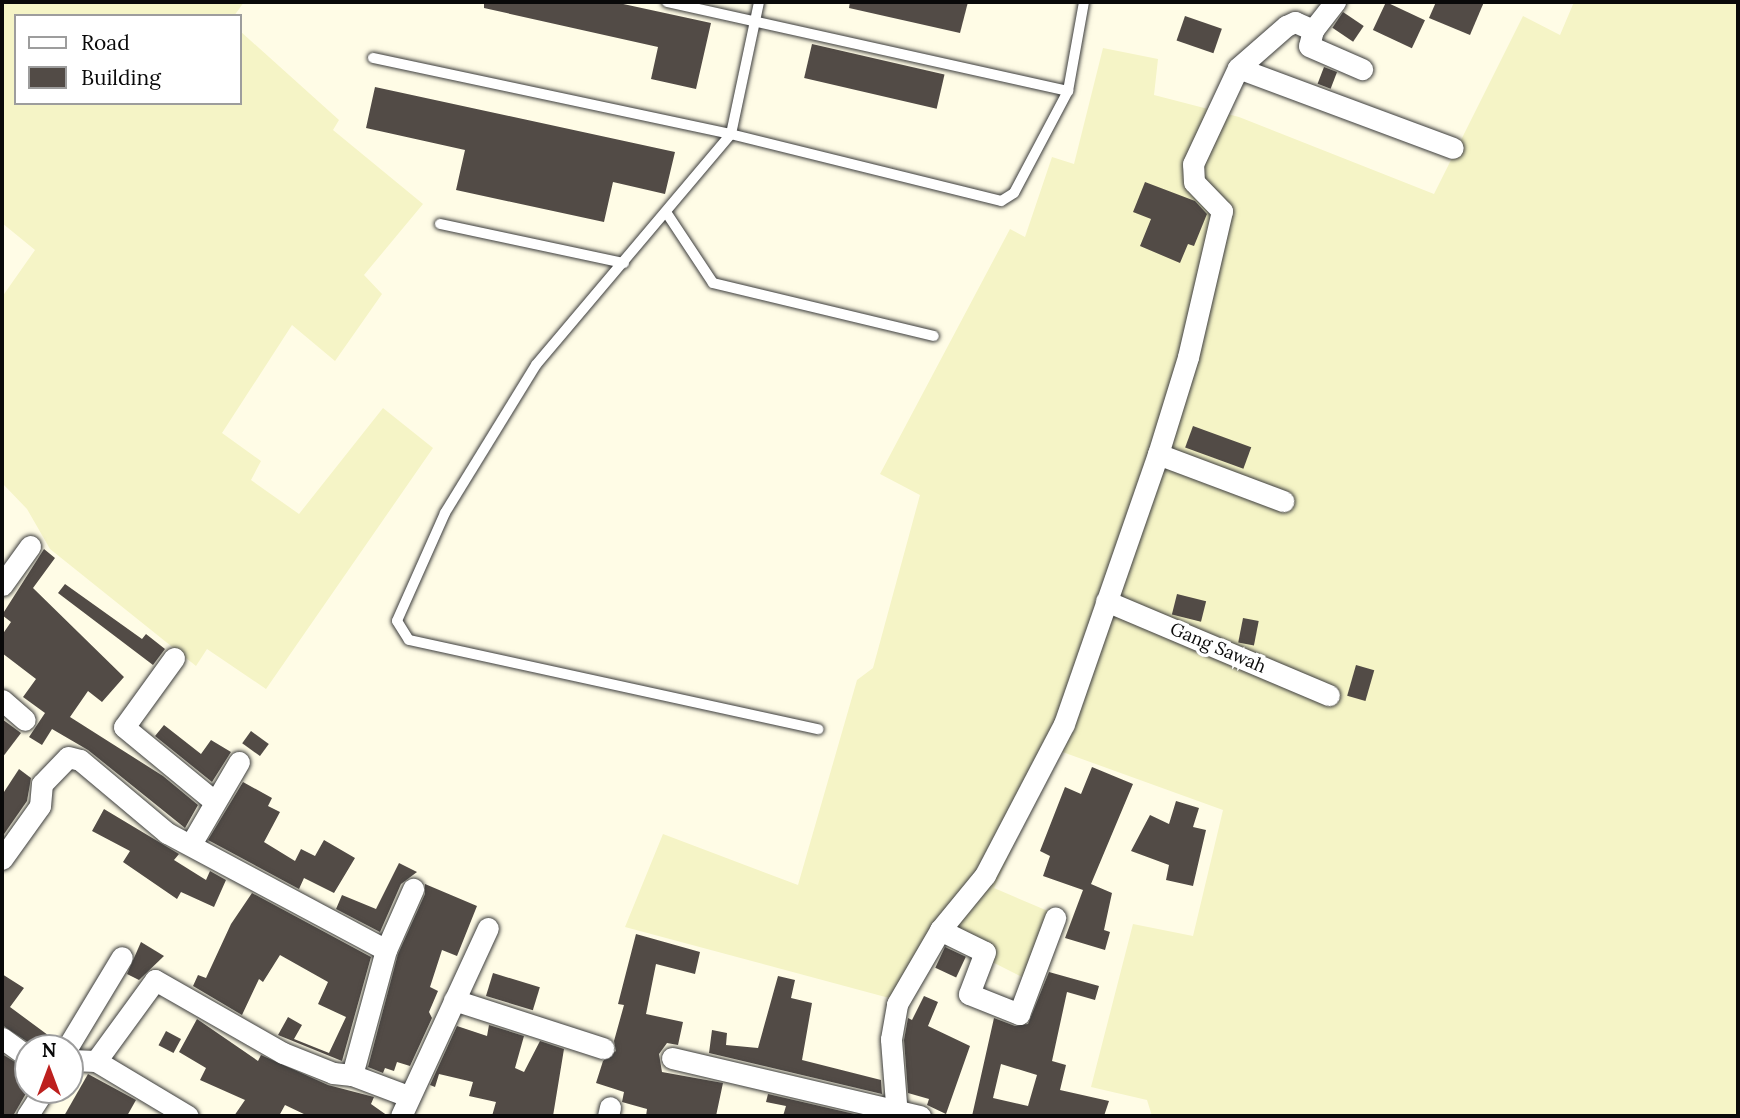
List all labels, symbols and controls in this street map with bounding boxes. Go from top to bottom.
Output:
legend [14,14,242,105]
text: Road [81,29,130,56]
text: Building [81,64,161,91]
street label: Gang Sawah [1167,618,1269,678]
north arrow [14,1034,84,1104]
text: N [42,1038,56,1062]

